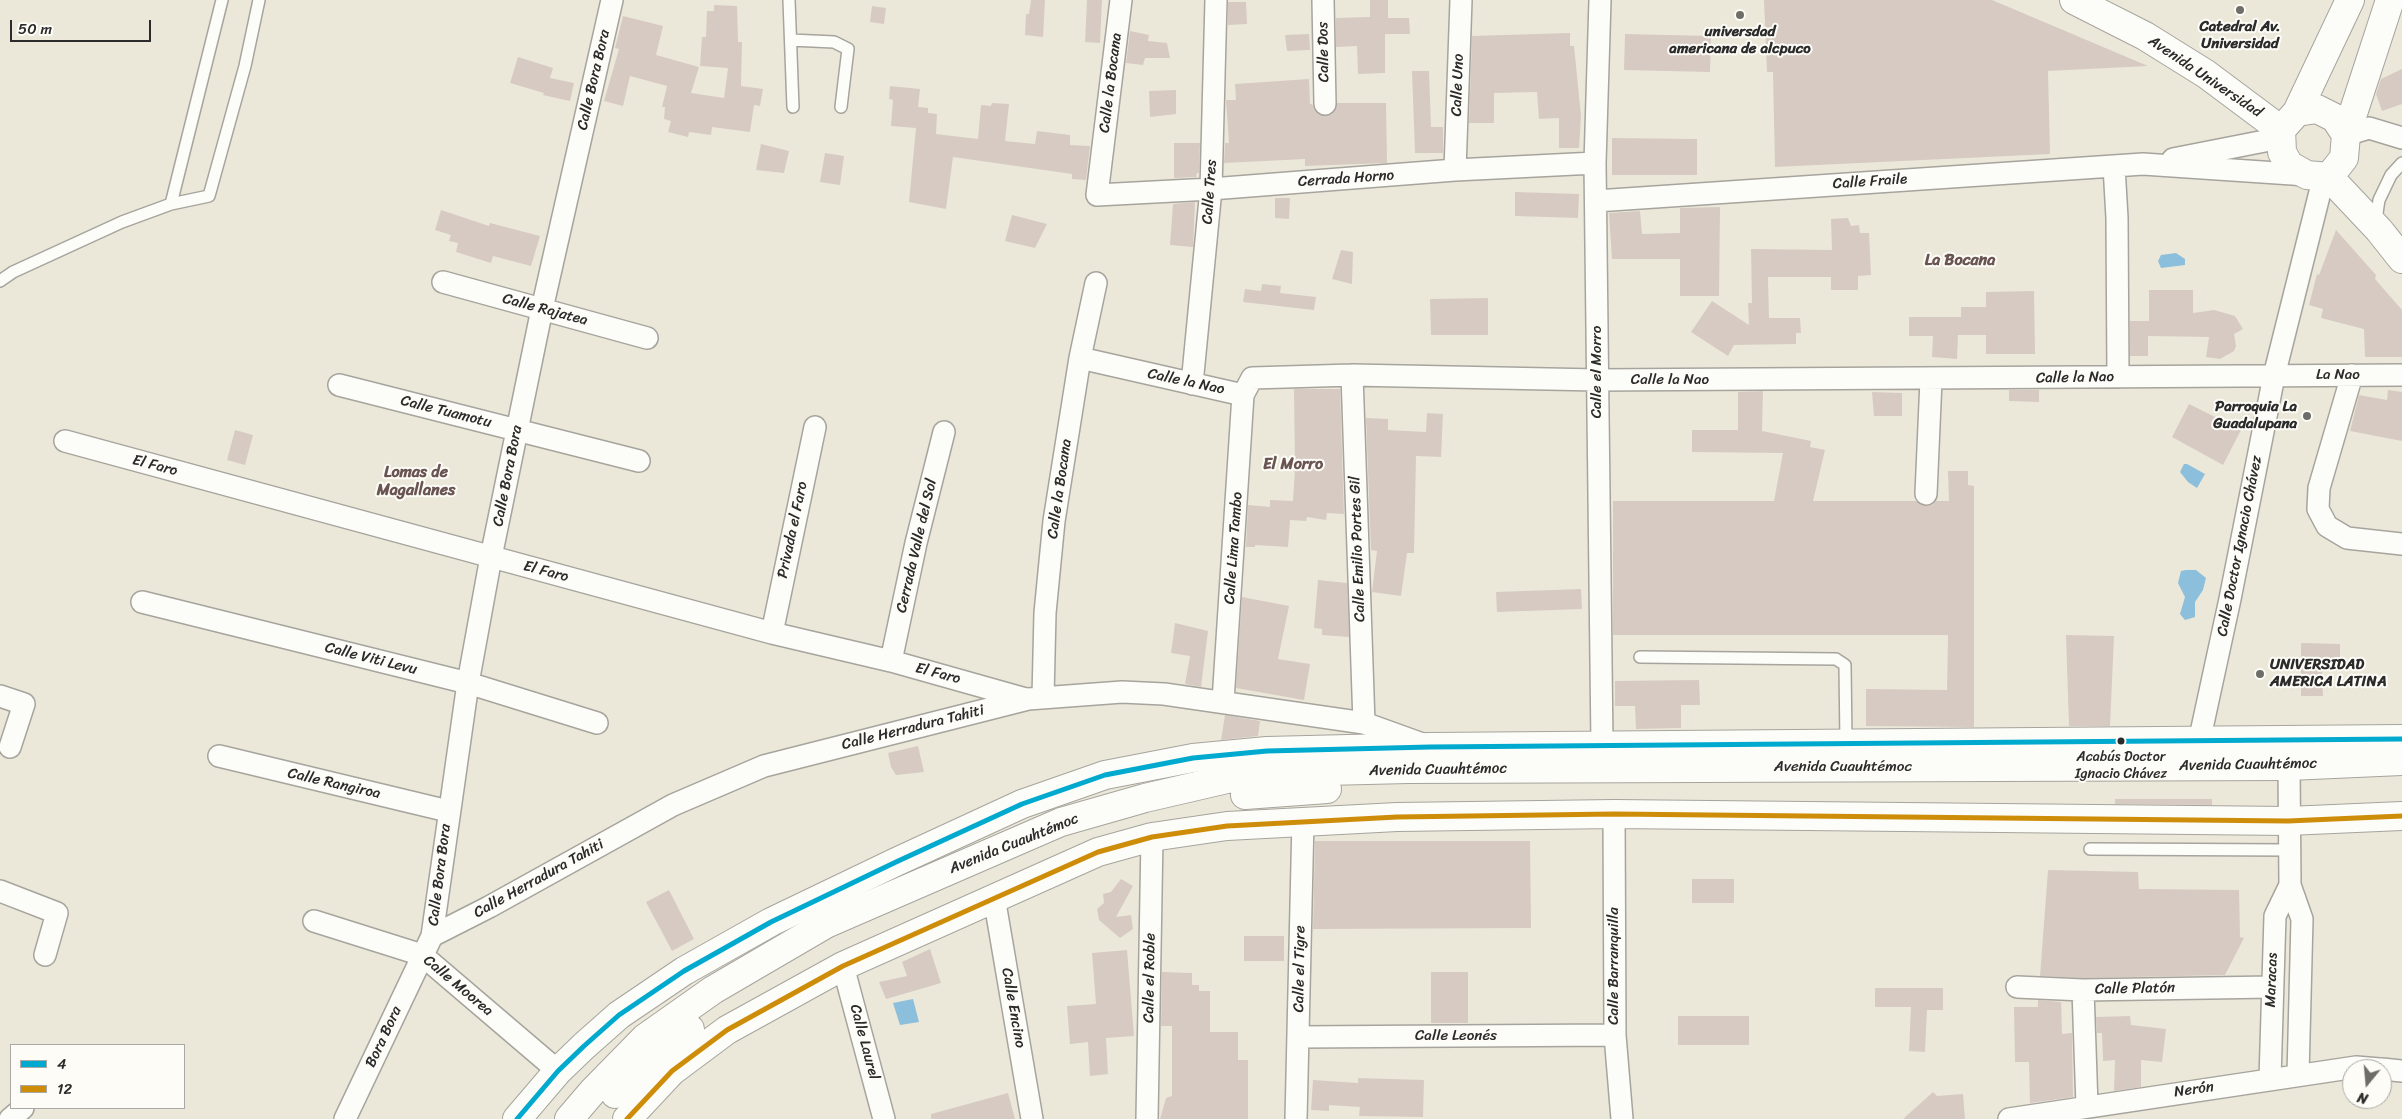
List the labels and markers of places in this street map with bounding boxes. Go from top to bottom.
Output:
marker: Catedral Av. Universidad [2234,4,2246,16]
marker: universdad americana de alcpuco [1734,9,1746,21]
place label: Catedral Av. Universidad [2199,18,2281,53]
place label: universdad americana de alcpuco [1669,23,1811,58]
place label: Parroquia La Guadalupana [2213,398,2297,433]
marker: Parroquia La Guadalupana [2301,410,2313,422]
place label: UNIVERSIDAD AMERICA LATINA [2270,656,2386,691]
marker: UNIVERSIDAD AMERICA LATINA [2254,668,2266,680]
marker: Acabús Doctor Ignacio Chávez [2116,736,2126,746]
place label: Acabús Doctor Ignacio Chávez [2075,749,2167,782]

